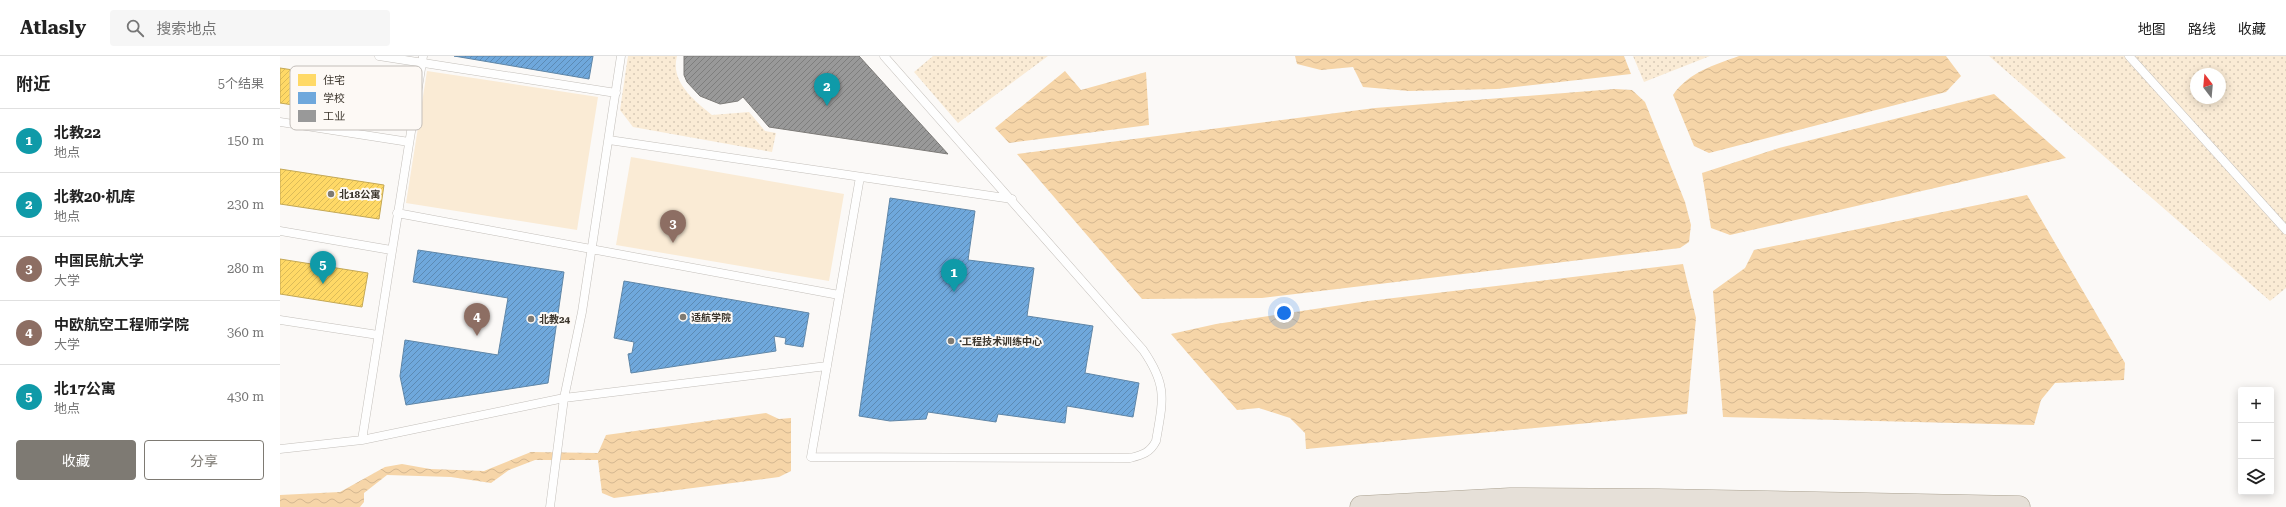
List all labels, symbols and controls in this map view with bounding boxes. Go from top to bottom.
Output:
search box [110,10,390,46]
text: Atlasly [20,16,86,39]
icon: search [124,17,146,39]
text: 搜索地点 [156,20,216,38]
text: 地图 [2138,21,2166,37]
text: 路线 [2188,21,2216,37]
text: 收藏 [2238,21,2266,37]
legend [290,66,422,130]
north arrow [2190,68,2226,104]
pin: 2 [814,73,840,106]
text: 附近 [16,74,50,94]
text: 住宅 [323,74,345,87]
text: 5个结果 [218,76,264,91]
text: 学校 [323,92,345,105]
text: 工业 [323,110,345,123]
text: 北教22 [54,124,101,142]
text: 1 [25,133,33,148]
text: 150 m [227,133,264,148]
text: 地点 [54,145,80,160]
text: 北教20·机库 [54,188,135,206]
marker: 北18公寓 [326,189,336,199]
place label: 北18公寓 [339,189,380,200]
text: 2 [25,197,33,212]
text: 230 m [227,197,264,212]
text: 地点 [54,209,80,224]
pin: 3 [660,210,686,243]
pin: 5 [310,251,336,284]
text: 中国民航大学 [54,252,144,270]
pin: 1 [941,259,967,292]
text: 3 [25,261,33,276]
text: 280 m [227,261,264,276]
text: 大学 [54,273,80,288]
pin: 4 [464,303,490,336]
your location [1274,303,1294,323]
marker: 适航学院 [678,312,688,322]
place label: 适航学院 [691,312,731,323]
marker: 北教24 [526,314,536,324]
place label: 北教24 [539,314,571,325]
text: 中欧航空工程师学院 [54,316,189,334]
text: 4 [25,325,33,340]
text: 360 m [227,325,264,340]
marker: ·工程技术训练中心 [946,336,956,346]
place label: ·工程技术训练中心 [959,336,1042,347]
text: 大学 [54,337,80,352]
text: 北17公寓 [54,380,116,398]
map controls [2238,387,2274,495]
button: + [2238,387,2274,423]
text: 5 [25,389,33,404]
text: 430 m [227,389,264,404]
text: 地点 [54,401,80,416]
button: − [2238,423,2274,459]
button: 收藏 [16,440,136,480]
button: 分享 [144,440,264,480]
button: layers [2238,459,2274,495]

